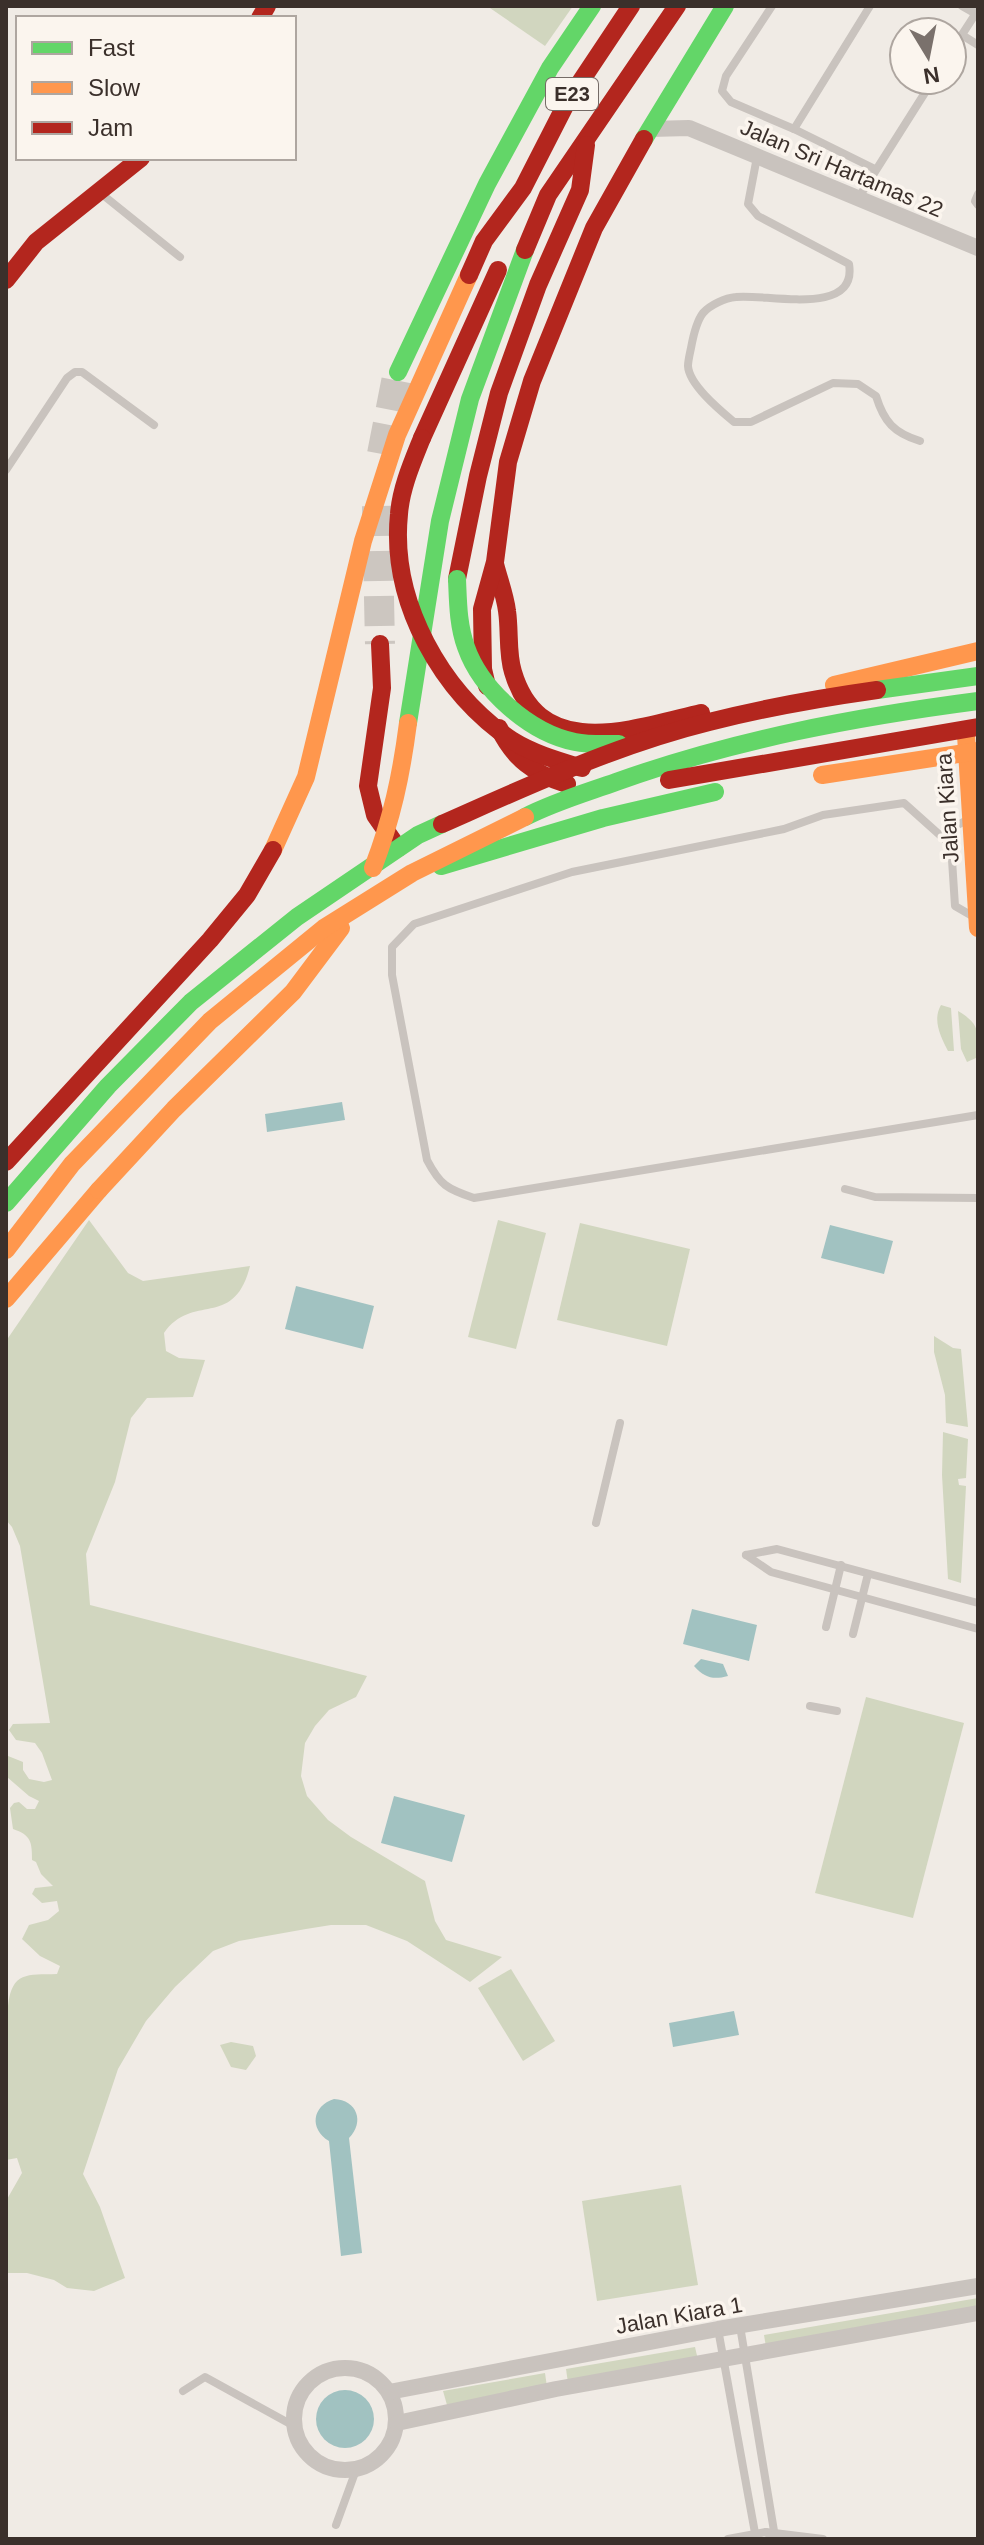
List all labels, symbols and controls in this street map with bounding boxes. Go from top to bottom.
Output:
legend [16,16,296,160]
north arrow [888,16,968,96]
text: Fast [88,34,135,61]
text: N [921,62,941,89]
text: Slow [88,74,141,101]
road number: E23 [546,78,598,110]
text: Jam [88,114,133,141]
street label: Jalan Sri Hartamas 22 [737,114,947,222]
street label: Jalan Kiara [931,751,964,864]
street label: Jalan Kiara 1 [614,2292,744,2339]

